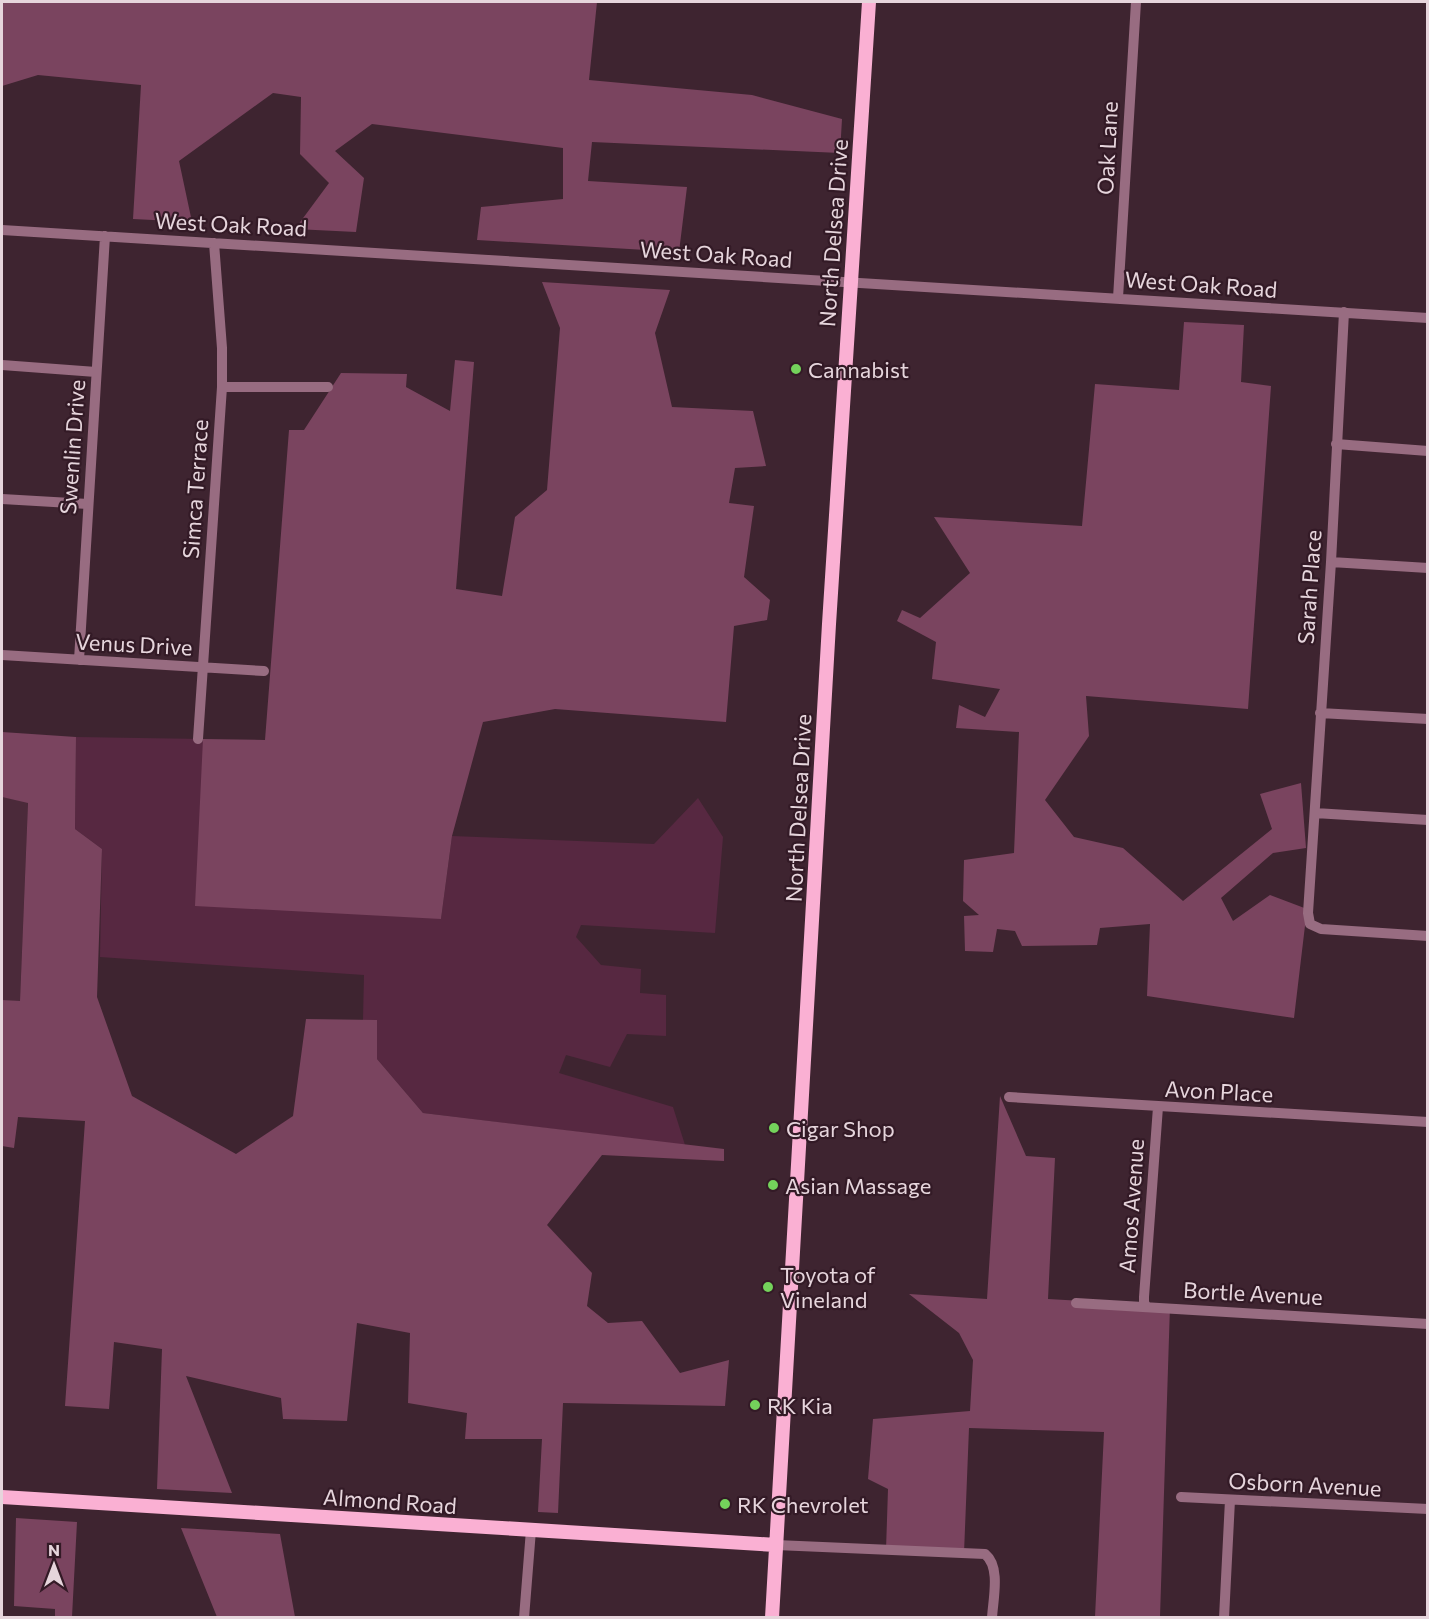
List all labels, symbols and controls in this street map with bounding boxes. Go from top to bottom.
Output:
street label: Oak Lane [1091,100,1123,196]
street label: North Delsea Drive [813,138,853,328]
street label: West Oak Road [154,207,308,241]
street label: West Oak Road [639,235,793,273]
street label: West Oak Road [1124,265,1278,303]
place label: Cannabist [808,356,909,383]
marker: Cannabist [789,362,803,376]
street label: Swenlin Drive [54,379,90,515]
street label: Simca Terrace [177,418,213,560]
street label: Sarah Place [1292,529,1326,645]
street label: Venus Drive [75,627,193,661]
street label: North Delsea Drive [780,713,816,903]
street label: Avon Place [1164,1075,1274,1107]
place label: Cigar Shop [786,1115,895,1142]
marker: Cigar Shop [767,1121,781,1135]
street label: Amos Avenue [1113,1138,1149,1274]
place label: Asian Massage [785,1172,931,1199]
marker: Asian Massage [766,1178,780,1192]
place label: Toyota of Vineland [780,1261,876,1313]
street label: Bortle Avenue [1182,1276,1324,1310]
marker: Toyota of Vineland [761,1280,775,1294]
place label: RK Kia [767,1392,833,1419]
marker: RK Kia [748,1398,762,1412]
street label: Osborn Avenue [1228,1467,1382,1501]
street label: Almond Road [322,1483,458,1519]
place label: RK Chevrolet [737,1491,869,1518]
marker: RK Chevrolet [718,1497,732,1511]
north arrow [24,1535,84,1595]
text: N [48,1540,60,1559]

